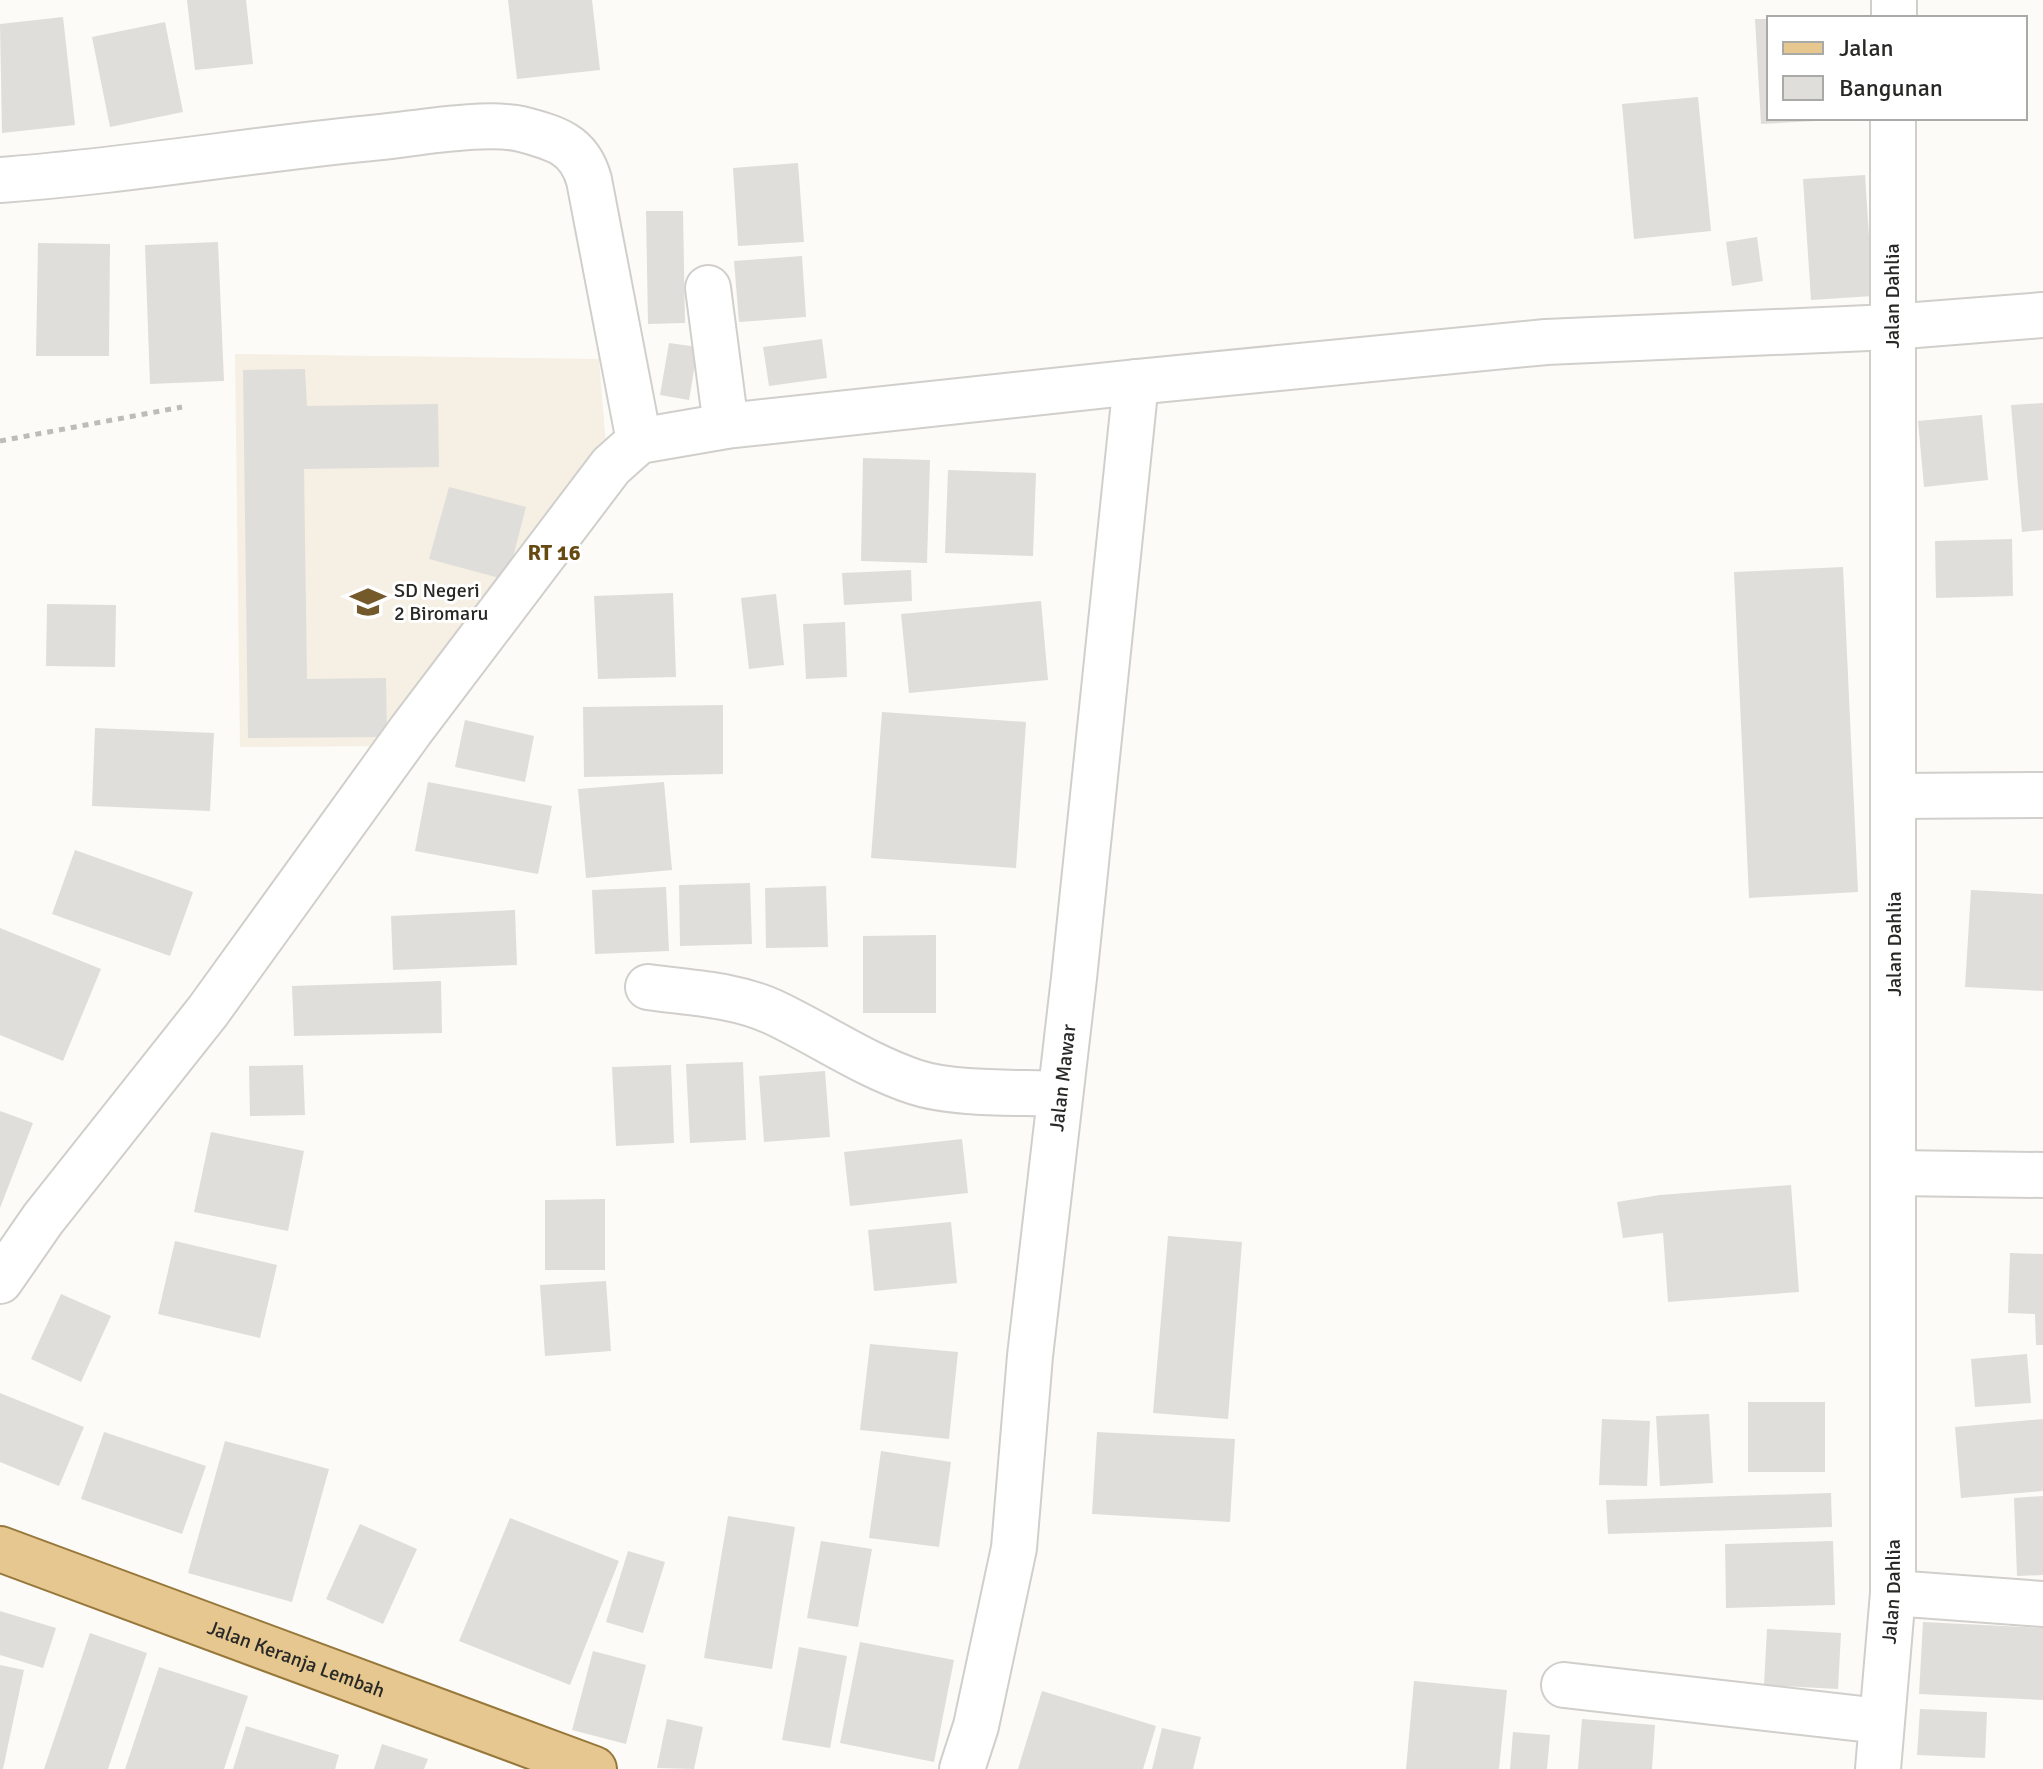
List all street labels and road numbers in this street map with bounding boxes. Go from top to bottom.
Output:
street label: Jalan Dahlia [1880,243,1905,349]
street label: Jalan Dahlia [1882,891,1907,997]
street label: Jalan Mawar [1044,1022,1081,1133]
street label: Jalan Dahlia [1876,1539,1906,1645]
street label: Jalan Keranja Lembah [204,1614,389,1703]

